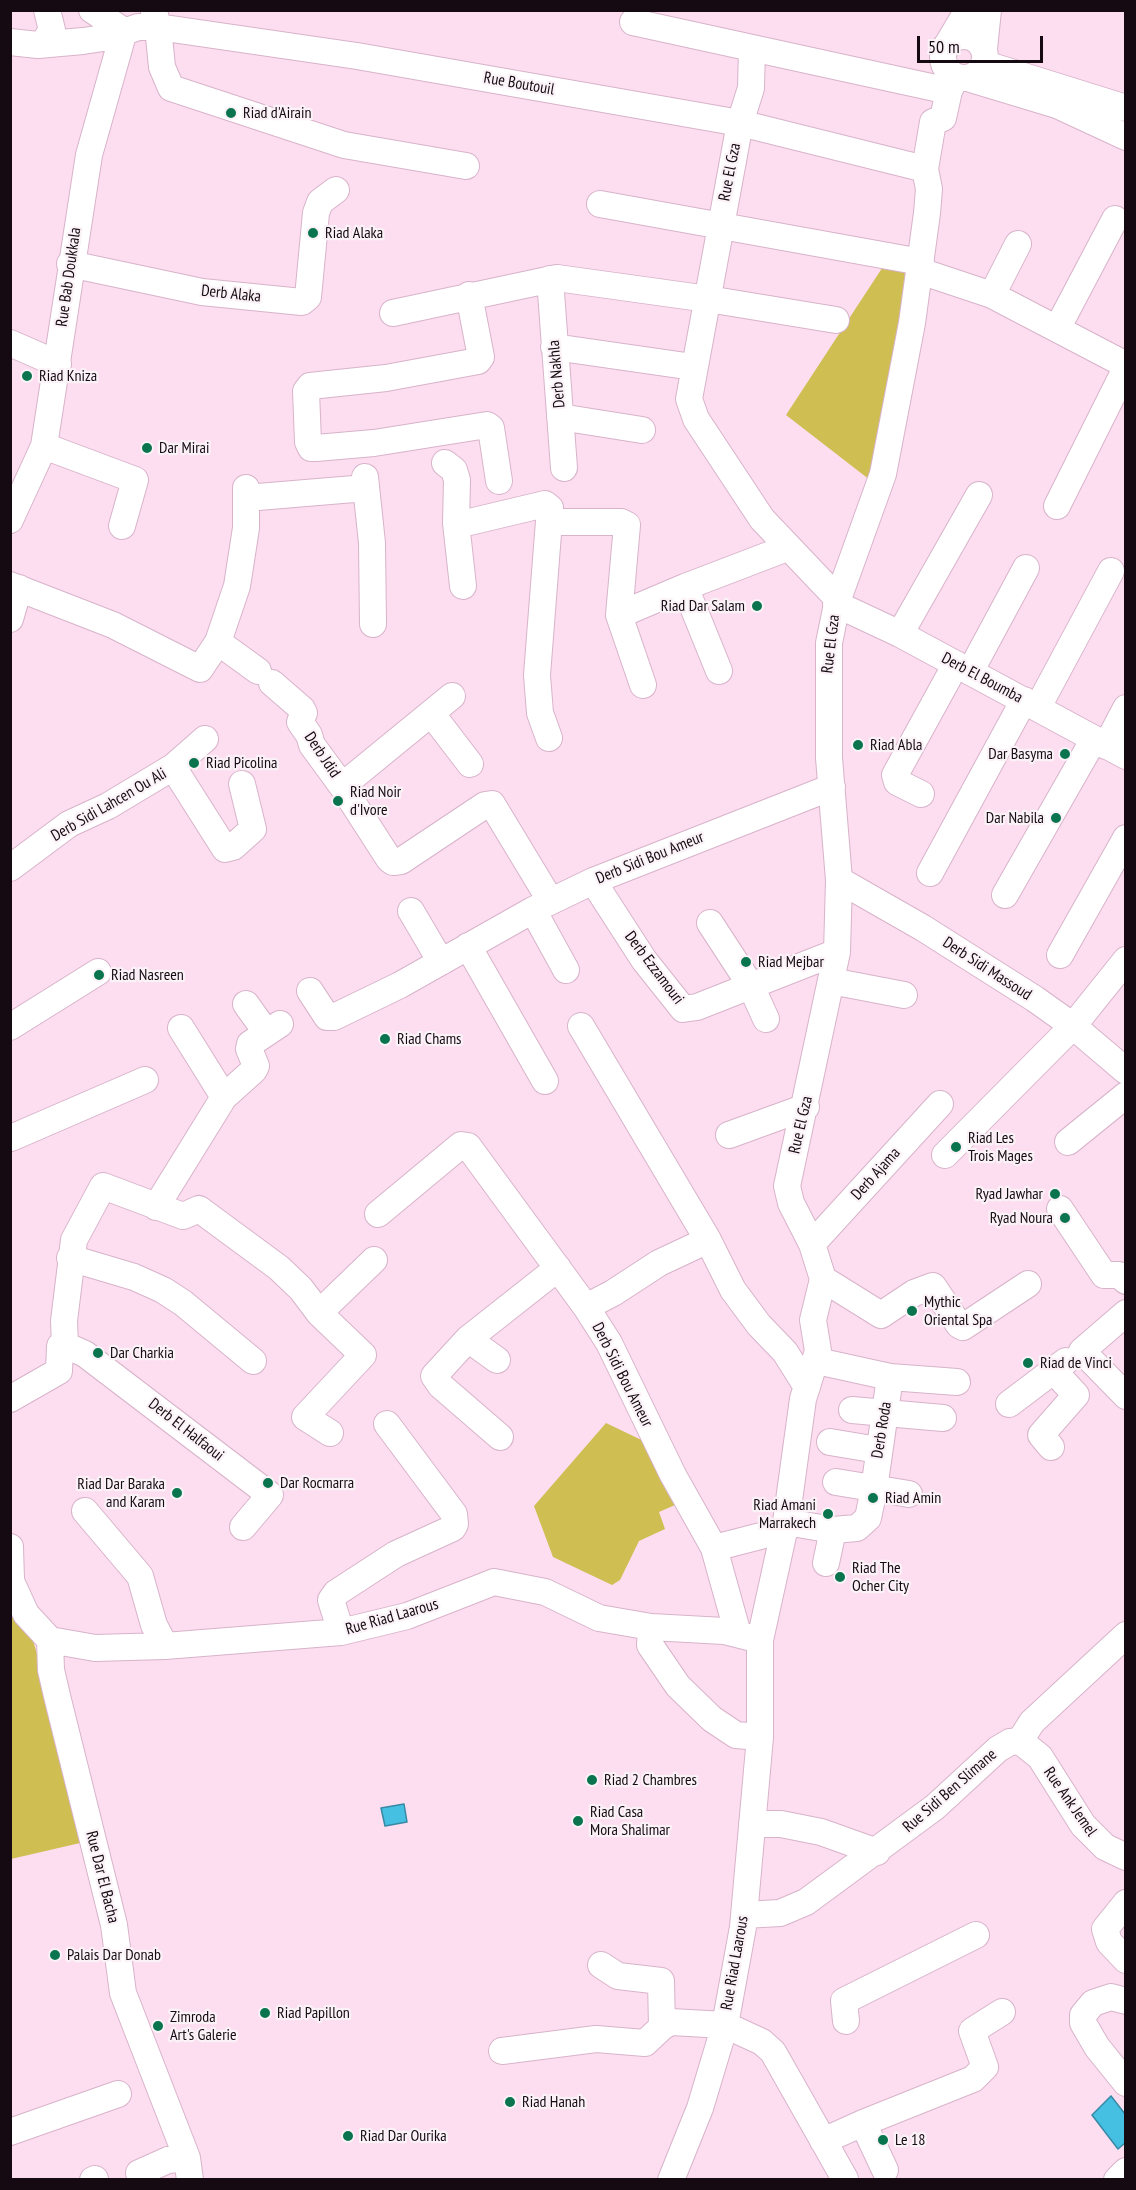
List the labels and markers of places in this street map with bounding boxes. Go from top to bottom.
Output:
place label: Riad d'Airain [243,103,311,123]
marker: Riad d'Airain [224,106,238,120]
place label: Riad Alaka [325,223,383,243]
marker: Riad Alaka [306,226,320,240]
place label: Riad Kniza [39,366,97,386]
marker: Riad Kniza [20,369,34,383]
place label: Dar Mirai [159,438,209,458]
marker: Dar Mirai [140,441,154,455]
place label: Riad Dar Salam [661,596,745,616]
marker: Riad Dar Salam [750,599,764,613]
place label: Riad Abla [870,735,923,755]
marker: Riad Abla [851,738,865,752]
place label: Dar Basyma [988,744,1053,764]
marker: Dar Basyma [1058,747,1072,761]
place label: Riad Picolina [206,753,278,773]
marker: Riad Picolina [187,756,201,770]
place label: Riad Noir d'Ivore [350,782,401,820]
marker: Riad Noir d'Ivore [331,794,345,808]
place label: Dar Nabila [986,808,1044,828]
marker: Dar Nabila [1049,811,1063,825]
place label: Riad Mejbar [758,952,824,972]
marker: Riad Mejbar [739,955,753,969]
place label: Riad Nasreen [111,965,184,985]
marker: Riad Nasreen [92,968,106,982]
place label: Riad Chams [397,1029,461,1049]
marker: Riad Chams [378,1032,392,1046]
place label: Riad Les Trois Mages [968,1128,1033,1166]
marker: Riad Les Trois Mages [949,1140,963,1154]
place label: Ryad Jawhar [975,1184,1043,1204]
marker: Ryad Jawhar [1048,1187,1062,1201]
place label: Ryad Noura [990,1208,1053,1228]
marker: Ryad Noura [1058,1211,1072,1225]
place label: Mythic Oriental Spa [924,1292,992,1330]
marker: Mythic Oriental Spa [905,1304,919,1318]
place label: Dar Charkia [110,1343,174,1363]
marker: Dar Charkia [91,1346,105,1360]
place label: Riad de Vinci [1040,1353,1112,1373]
marker: Riad de Vinci [1021,1356,1035,1370]
place label: Dar Rocmarra [280,1473,354,1493]
place label: Riad Dar Baraka and Karam [77,1474,165,1512]
marker: Dar Rocmarra [261,1476,275,1490]
marker: Riad Dar Baraka and Karam [170,1486,184,1500]
place label: Riad Amin [885,1488,941,1508]
marker: Riad Amin [866,1491,880,1505]
place label: Riad Amani Marrakech [753,1495,816,1533]
marker: Riad Amani Marrakech [821,1507,835,1521]
place label: Riad The Ocher City [852,1558,909,1596]
marker: Riad The Ocher City [833,1570,847,1584]
place label: Riad 2 Chambres [604,1770,697,1790]
marker: Riad 2 Chambres [585,1773,599,1787]
place label: Riad Casa Mora Shalimar [590,1802,670,1840]
marker: Riad Casa Mora Shalimar [571,1814,585,1828]
place label: Palais Dar Donab [67,1945,161,1965]
marker: Palais Dar Donab [48,1948,62,1962]
place label: Riad Papillon [277,2003,350,2023]
marker: Riad Papillon [258,2006,272,2020]
place label: Zimroda Art's Galerie [170,2007,237,2045]
marker: Zimroda Art's Galerie [151,2019,165,2033]
place label: Riad Hanah [522,2092,585,2112]
marker: Riad Hanah [503,2095,517,2109]
place label: Riad Dar Ourika [360,2126,447,2146]
marker: Riad Dar Ourika [341,2129,355,2143]
place label: Le 18 [895,2130,925,2150]
marker: Le 18 [876,2133,890,2147]

